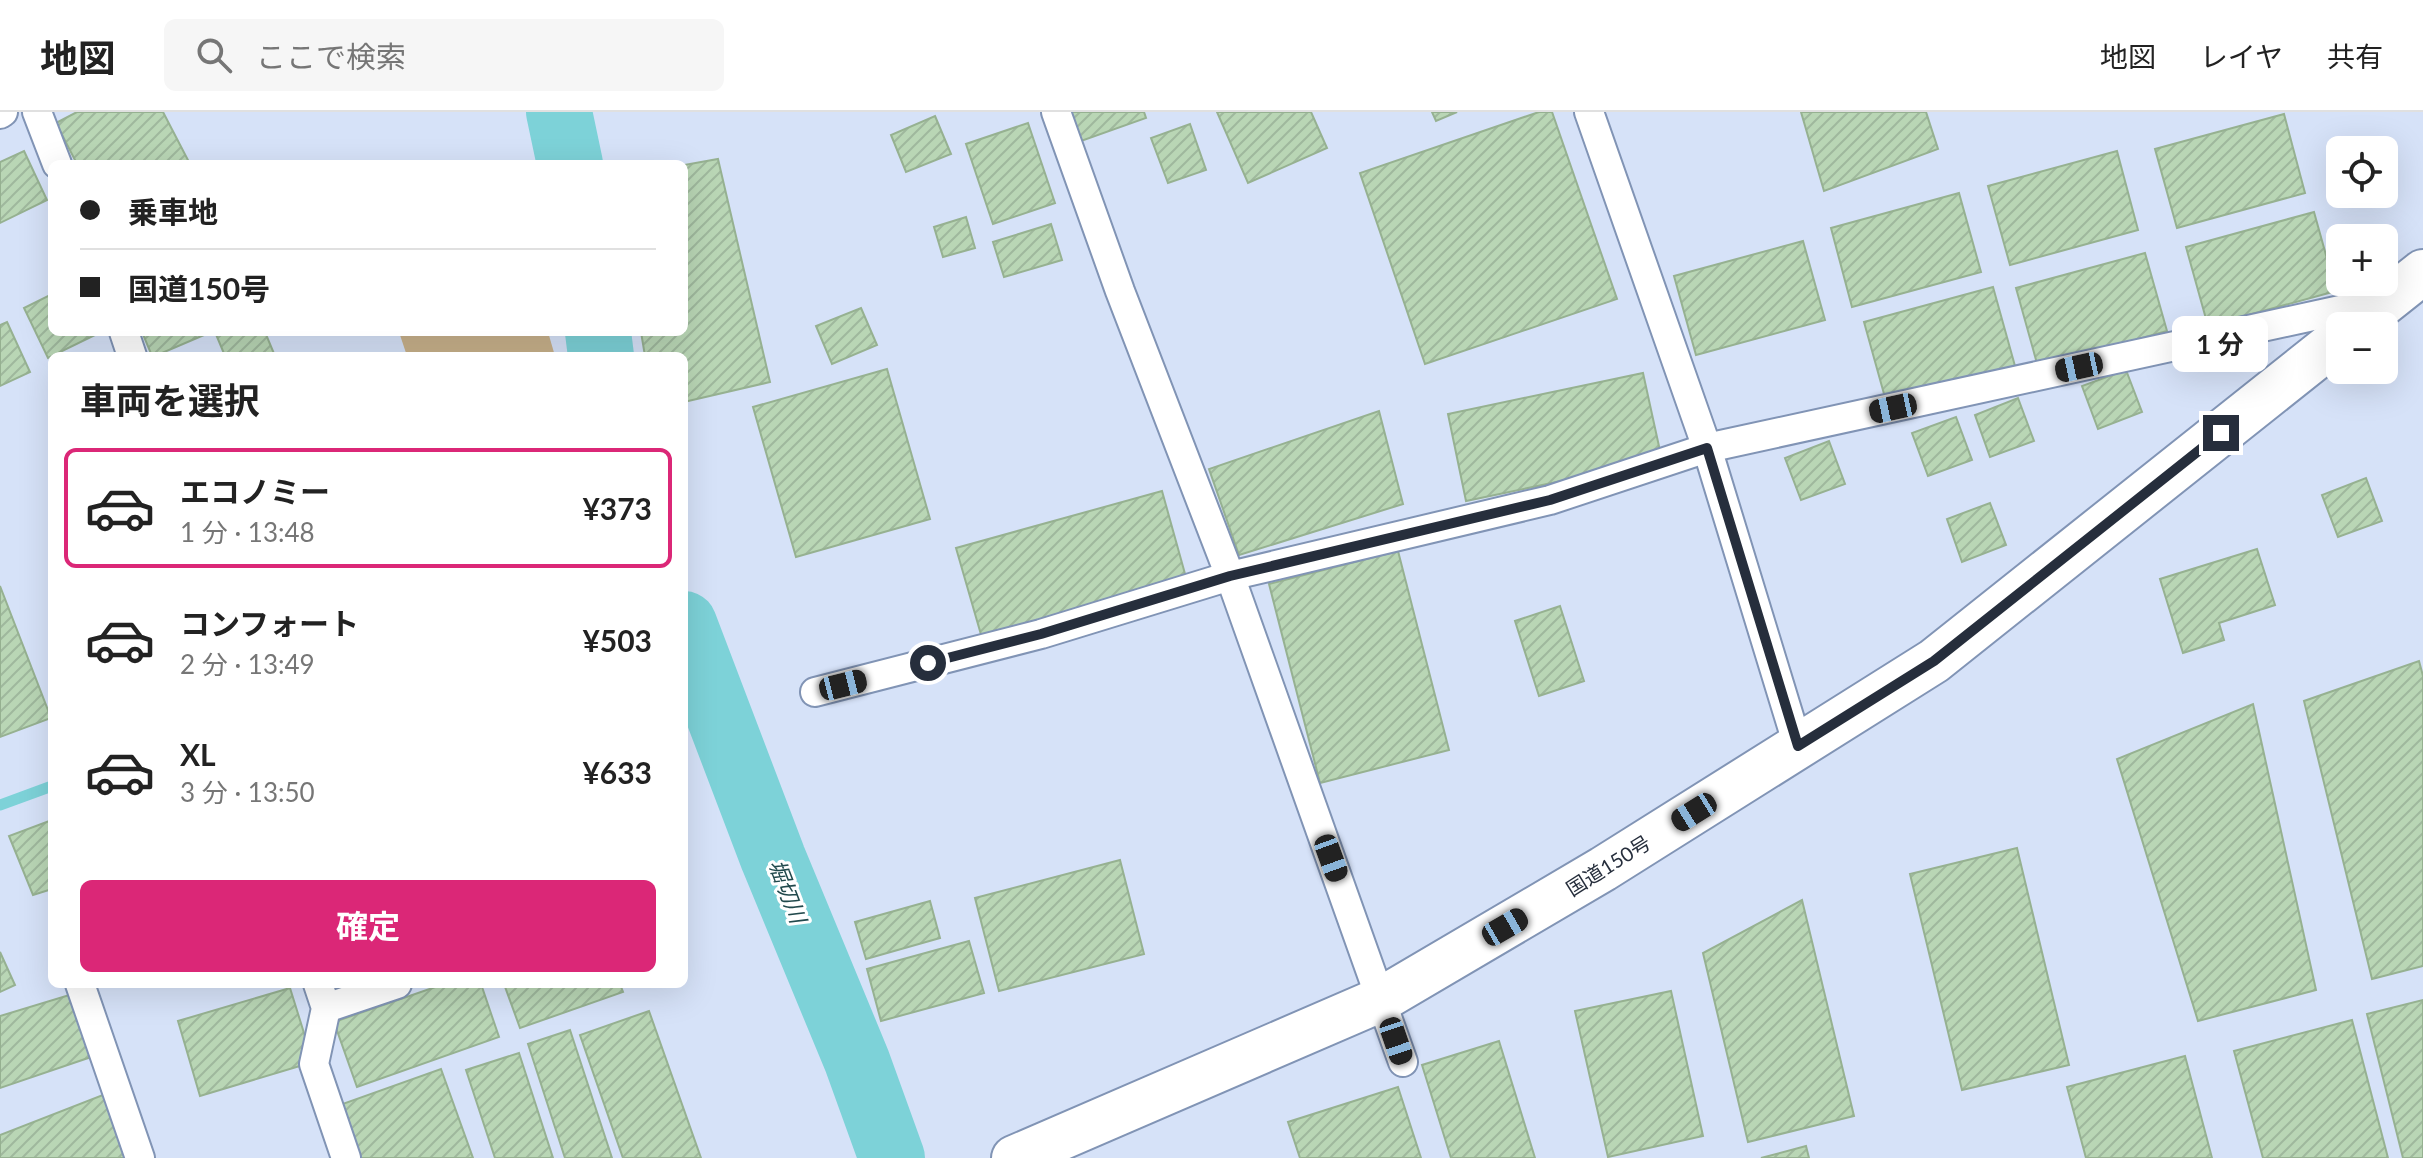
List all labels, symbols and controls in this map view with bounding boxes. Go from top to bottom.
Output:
search box [164,19,724,91]
icon: search [192,33,236,77]
text: 地図 [40,34,116,80]
text: ここで検索 [256,38,406,74]
text: 地図 [2100,39,2156,73]
text: レイヤ [2200,39,2283,73]
text: 共有 [2327,39,2383,73]
map controls [2326,136,2398,384]
button: locate [2326,136,2398,208]
text: 乗車地 [128,193,218,229]
button: + [2326,224,2398,296]
text: 国道150号 [128,270,270,306]
button: − [2326,312,2398,384]
callout: 1 分 [2173,317,2269,373]
text: 1 分 [2196,328,2244,360]
car [2053,350,2105,384]
text: 車両を選択 [80,378,260,422]
car [1867,391,1919,425]
route end [2203,415,2239,451]
icon: car [84,472,156,544]
text: エコノミー [180,473,330,509]
text: ¥373 [582,490,652,526]
text: 1 分 · 13:48 [180,516,315,548]
icon: car [84,604,156,676]
text: コンフォート [180,605,359,641]
text: ¥503 [582,622,652,658]
route start [910,645,946,681]
text: 2 分 · 13:49 [180,648,315,680]
car [817,668,869,702]
icon: car [84,736,156,808]
text: XL [180,736,216,772]
text: ¥633 [582,754,652,790]
text: 3 分 · 13:50 [180,776,315,808]
car [1667,789,1721,835]
street label: 国道150号 [1561,830,1655,900]
car [1312,831,1350,885]
water label: 堀切川 [764,855,813,929]
button: 確定 [80,880,656,972]
car [1478,905,1532,949]
car [1377,1014,1415,1068]

